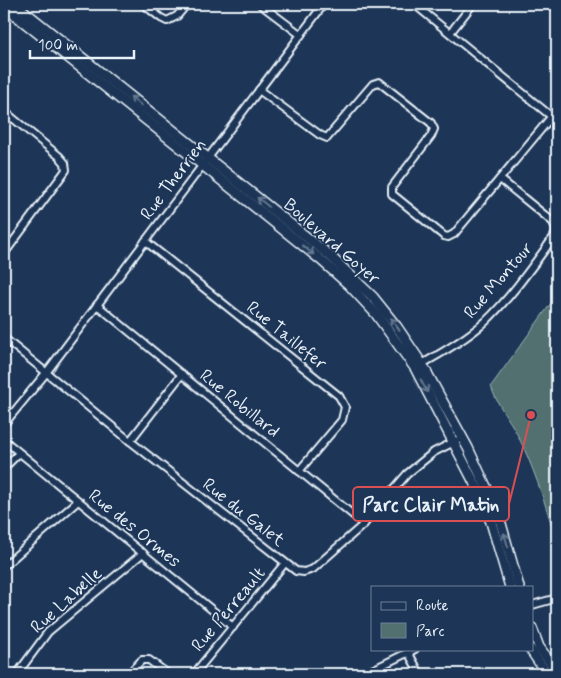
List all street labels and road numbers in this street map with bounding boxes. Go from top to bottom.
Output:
street label: Rue Therrien [135,134,212,225]
street label: Boulevard Goyer [278,193,385,291]
street label: Rue Montour [459,237,539,324]
street label: Rue Taillefer [241,296,332,376]
street label: Rue Robillard [194,364,284,444]
street label: Rue du Galet [197,473,290,553]
street label: Rue des Ormes [83,484,186,573]
street label: Rue Labelle [26,562,108,639]
street label: Rue Perreault [186,562,271,657]

